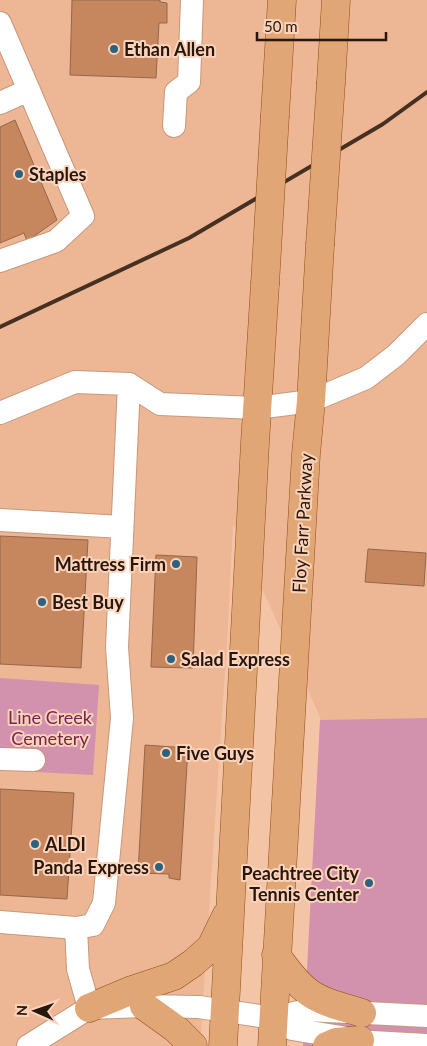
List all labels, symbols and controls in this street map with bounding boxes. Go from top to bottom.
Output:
scale bar [257,10,386,42]
text: 50 m [264,17,298,35]
place label: Ethan Allen [124,38,215,60]
marker: Ethan Allen [108,43,120,55]
place label: Staples [29,163,87,185]
marker: Staples [13,168,25,180]
street label: Floy Farr Parkway [287,452,317,593]
place label: Mattress Firm [55,553,166,575]
marker: Mattress Firm [170,558,182,570]
place label: Best Buy [52,591,124,613]
marker: Best Buy [36,596,48,608]
place label: Salad Express [181,648,290,670]
marker: Salad Express [165,653,177,665]
park label: Line Creek Cemetery [8,706,93,749]
place label: Five Guys [176,742,254,764]
marker: Five Guys [160,747,172,759]
place label: ALDI [44,833,86,855]
marker: ALDI [29,838,41,850]
place label: Panda Express [33,856,149,878]
marker: Panda Express [153,861,165,873]
place label: Peachtree City Tennis Center [241,862,359,905]
marker: Peachtree City Tennis Center [363,877,375,889]
north arrow [10,986,60,1036]
text: N [13,1005,30,1016]

